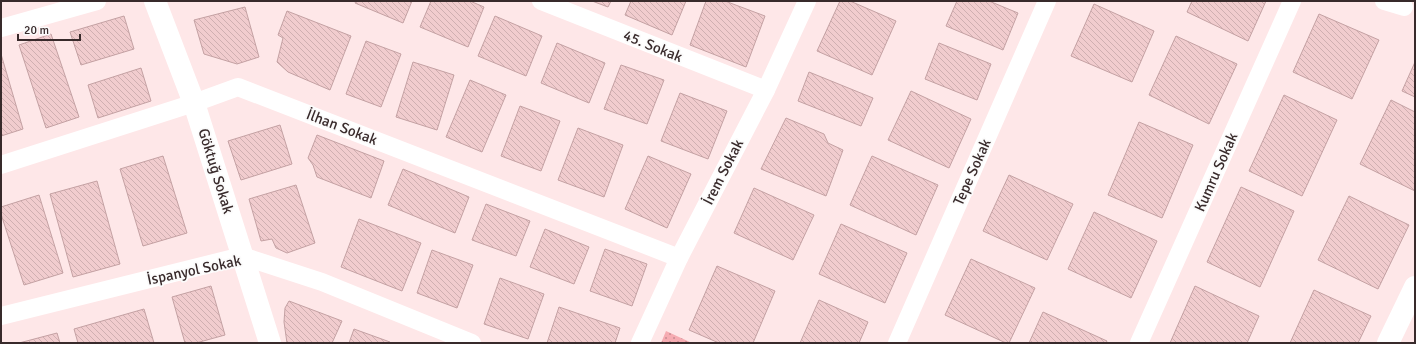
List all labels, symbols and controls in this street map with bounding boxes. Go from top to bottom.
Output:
scale bar [18,16,80,42]
text: 20 m [24,23,49,38]
street label: 45. Sokak [621,26,686,66]
street label: İlhan Sokak [304,105,381,149]
street label: Göktuğ Sokak [194,126,238,216]
street label: Kumru Sokak [1191,129,1242,214]
street label: Tepe Sokak [949,135,995,208]
street label: İrem Sokak [699,136,747,208]
street label: İspanyol Sokak [145,251,243,289]

